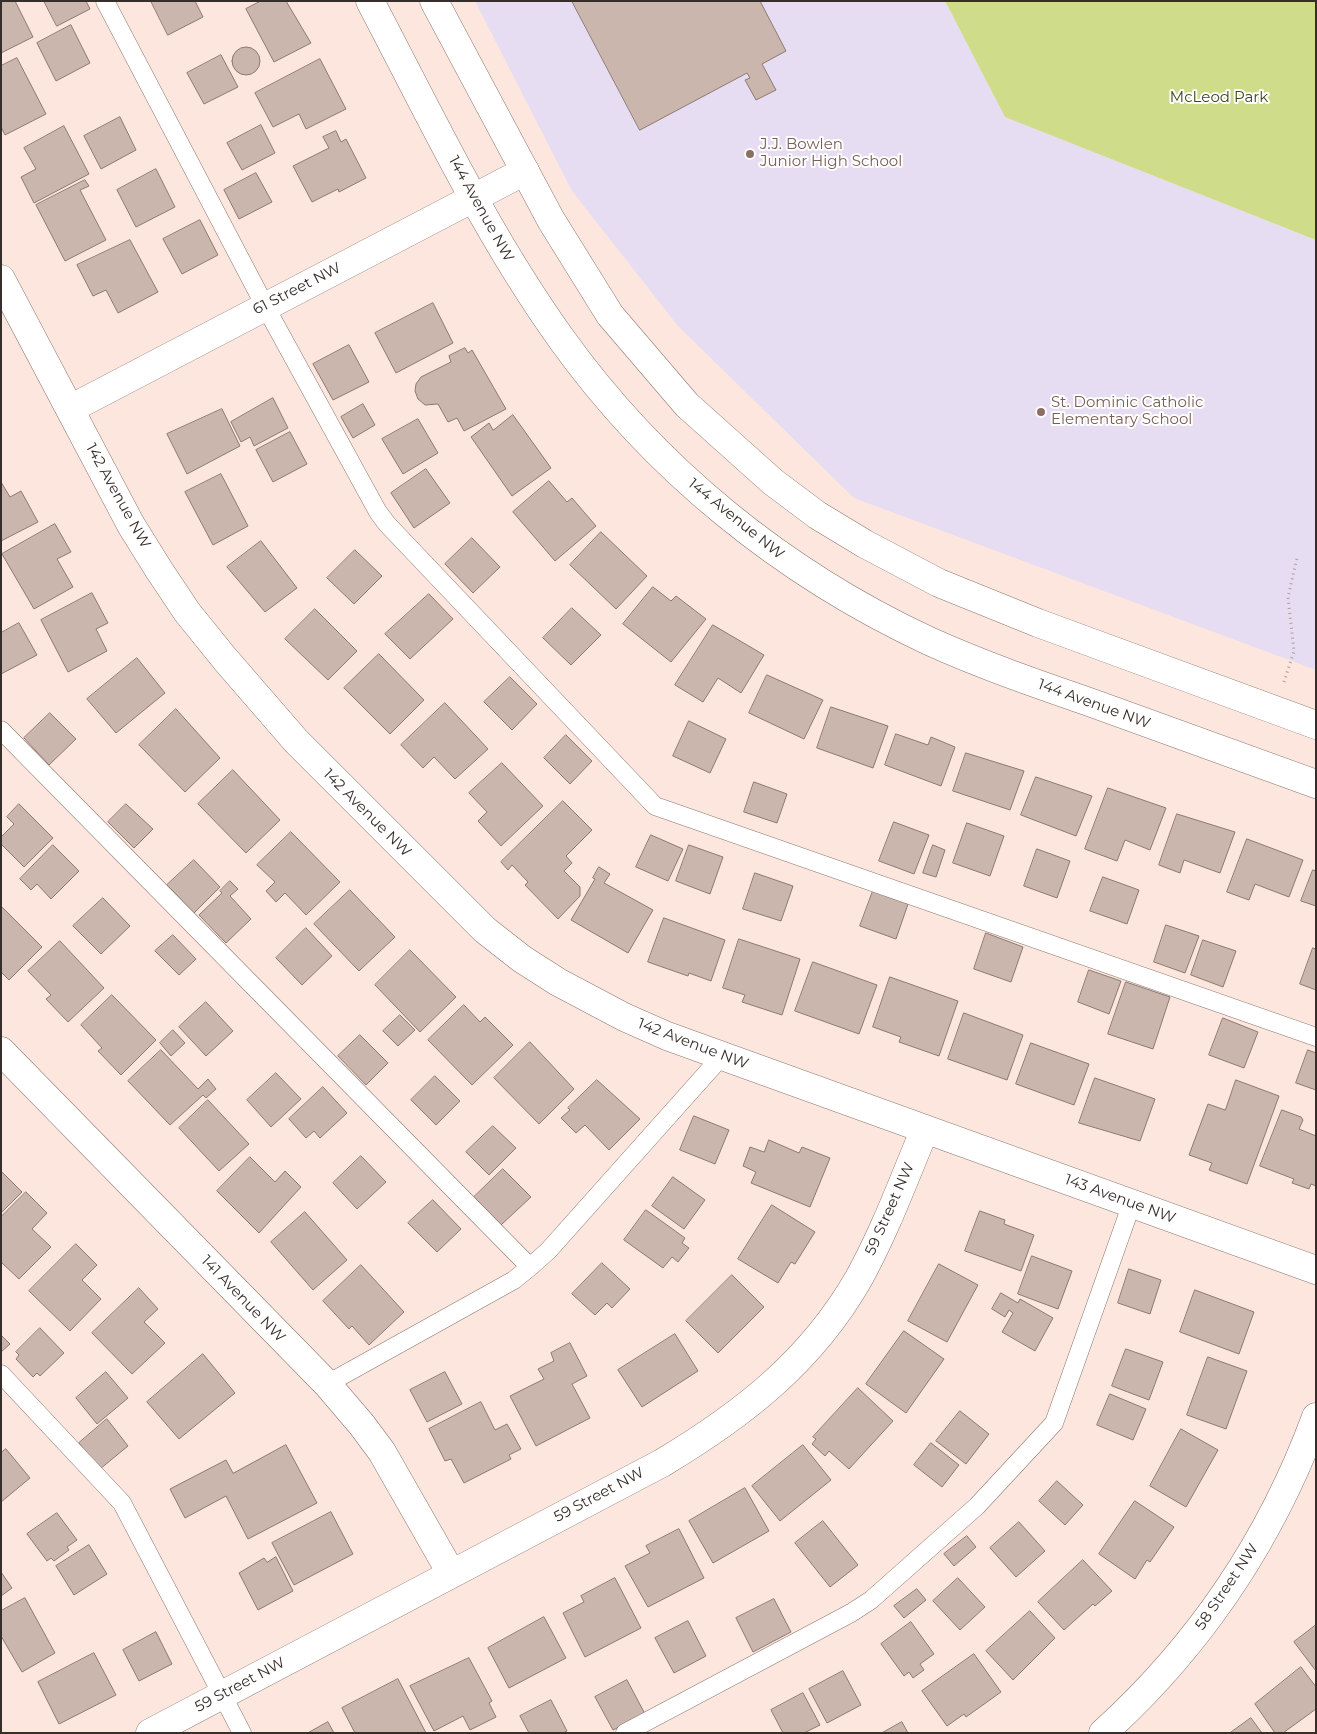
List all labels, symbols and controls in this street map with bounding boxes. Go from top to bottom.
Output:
park label: McLeod Park [1170,89,1268,107]
place label: J.J. Bowlen Junior High School [760,136,902,171]
marker: J.J. Bowlen Junior High School [744,148,756,160]
street label: 144 Avenue NW [444,153,518,265]
street label: 61 Street NW [250,259,344,319]
place label: St. Dominic Catholic Elementary School [1051,394,1203,429]
marker: St. Dominic Catholic Elementary School [1035,406,1047,418]
street label: 142 Avenue NW [82,441,154,551]
street label: 144 Avenue NW [684,475,788,563]
street label: 144 Avenue NW [1035,675,1153,733]
street label: 142 Avenue NW [319,765,415,861]
street label: 142 Avenue NW [635,1015,751,1073]
street label: 59 Street NW [862,1160,918,1258]
street label: 143 Avenue NW [1062,1171,1178,1227]
street label: 141 Avenue NW [197,1252,289,1346]
street label: 59 Street NW [551,1464,647,1526]
street label: 58 Street NW [1192,1541,1262,1633]
street label: 59 Street NW [192,1654,288,1716]

